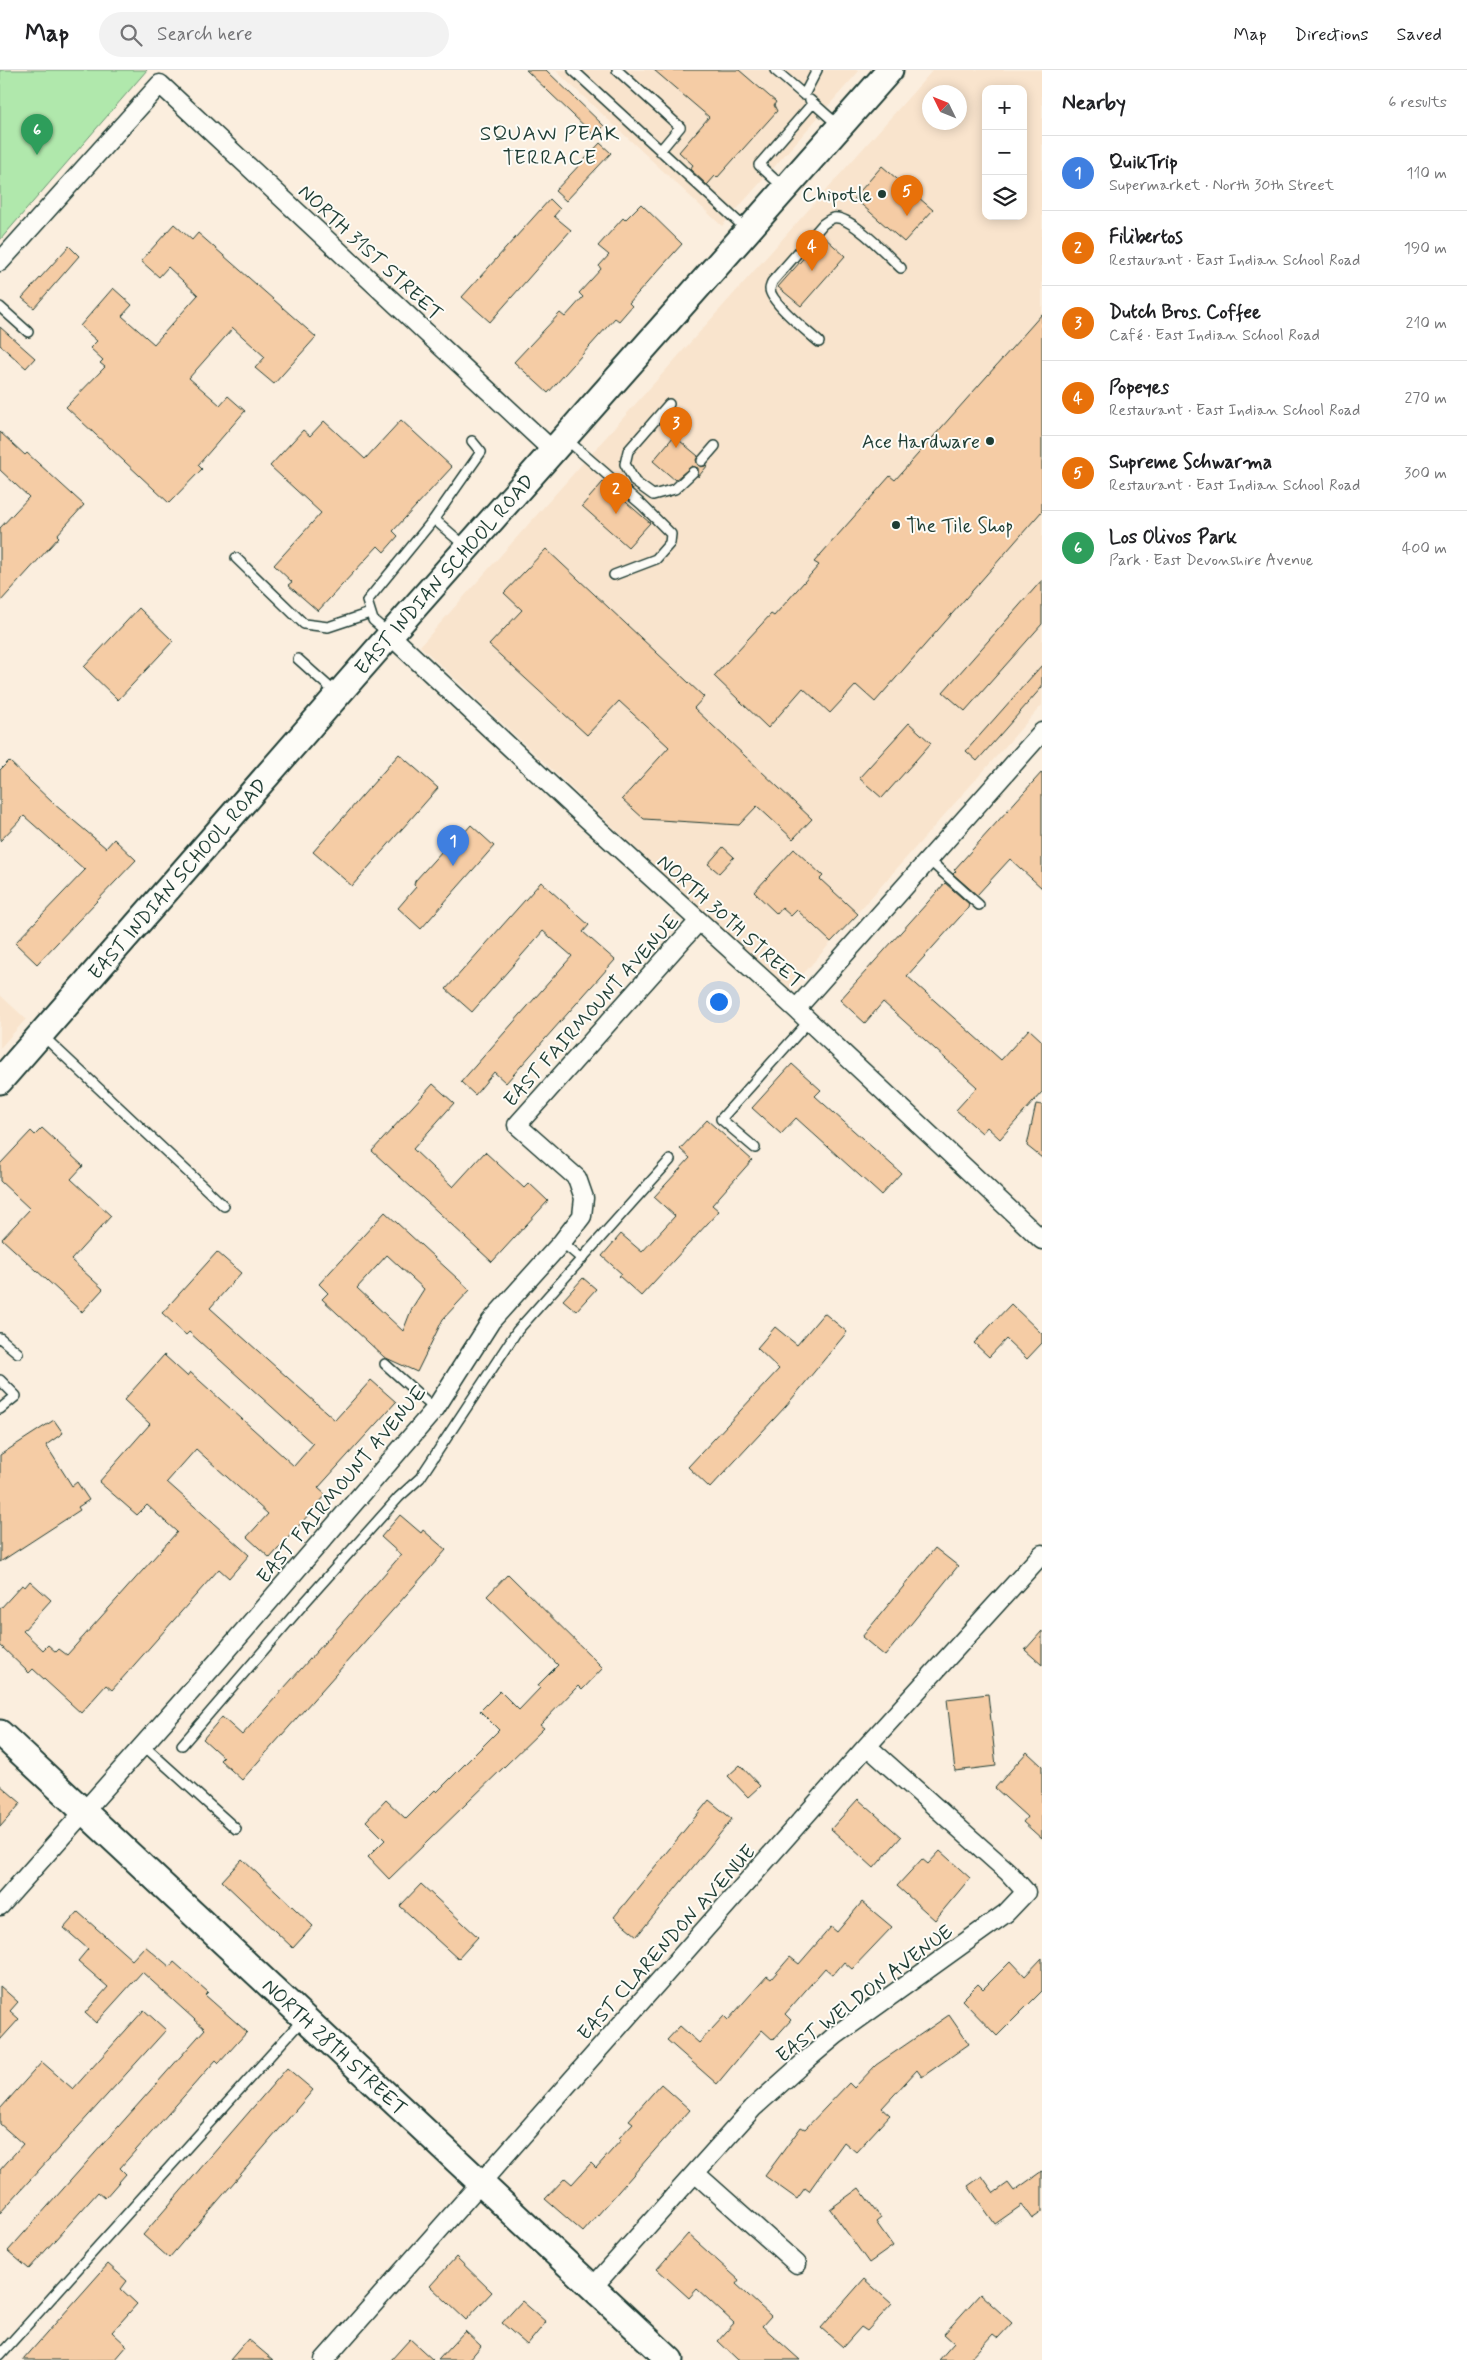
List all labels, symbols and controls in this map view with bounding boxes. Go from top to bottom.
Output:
search box [99,12,449,57]
text: Map [25,19,69,50]
icon: search [117,21,145,49]
text: Search here [157,22,253,47]
text: Map [1234,23,1267,47]
text: Directions [1295,23,1369,47]
text: Saved [1397,23,1442,47]
north arrow [922,85,967,130]
map controls [982,85,1027,220]
button: + [982,85,1027,130]
text: Nearby [1062,89,1126,117]
text: 6 results [1388,92,1447,113]
pin: 6 [21,114,53,155]
district label: SQUAW PEAK TERRACE [480,120,620,172]
button: − [982,130,1027,175]
text: QuikTrip [1109,150,1178,175]
text: 1 [1074,163,1082,184]
text: 110 m [1406,163,1447,184]
pin: 5 [891,175,923,216]
button: layers [982,175,1027,220]
text: Supermarket · North 30th Street [1109,175,1334,196]
street label: NORTH 31ST STREET [292,179,448,327]
place label: Chipotle [802,182,872,209]
marker: Chipotle [876,188,888,200]
text: Filibertos [1109,225,1183,250]
pin: 4 [796,230,828,271]
text: 2 [1074,238,1082,259]
text: 190 m [1404,238,1447,259]
text: Restaurant · East Indian School Road [1109,250,1360,271]
text: Dutch Bros. Coffee [1109,300,1261,325]
text: 3 [1074,313,1082,334]
text: 210 m [1406,313,1447,334]
text: Café · East Indian School Road [1109,325,1320,346]
text: Popeyes [1109,375,1169,400]
text: 4 [1073,388,1083,409]
text: 270 m [1404,388,1447,409]
text: Restaurant · East Indian School Road [1109,400,1360,421]
pin: 3 [660,407,692,448]
place label: Ace Hardware [862,429,980,456]
marker: Ace Hardware [984,435,996,447]
text: Supreme Schwarma [1109,450,1272,475]
text: 5 [1073,463,1083,484]
text: 300 m [1404,463,1447,484]
street label: EAST INDIAN SCHOOL ROAD [349,469,541,681]
pin: 2 [600,473,632,514]
text: Restaurant · East Indian School Road [1109,475,1360,496]
place label: The Tile Shop [906,513,1013,540]
marker: The Tile Shop [890,519,902,531]
text: Los Olivos Park [1109,525,1237,550]
text: 6 [1074,538,1082,559]
text: 400 m [1402,538,1447,559]
text: Park · East Devonshire Avenue [1109,550,1313,571]
street label: EAST INDIAN SCHOOL ROAD [83,773,274,986]
pin: 1 [437,825,469,866]
street label: NORTH 30TH STREET [651,849,809,995]
street label: EAST FAIRMOUNT AVENUE [498,909,686,1113]
your location [706,989,732,1015]
street label: EAST FAIRMOUNT AVENUE [251,1380,433,1590]
street label: EAST CLARENDON AVENUE [572,1839,762,2047]
street label: EAST WELDON AVENUE [771,1919,959,2070]
street label: NORTH 28TH STREET [256,1973,412,2122]

